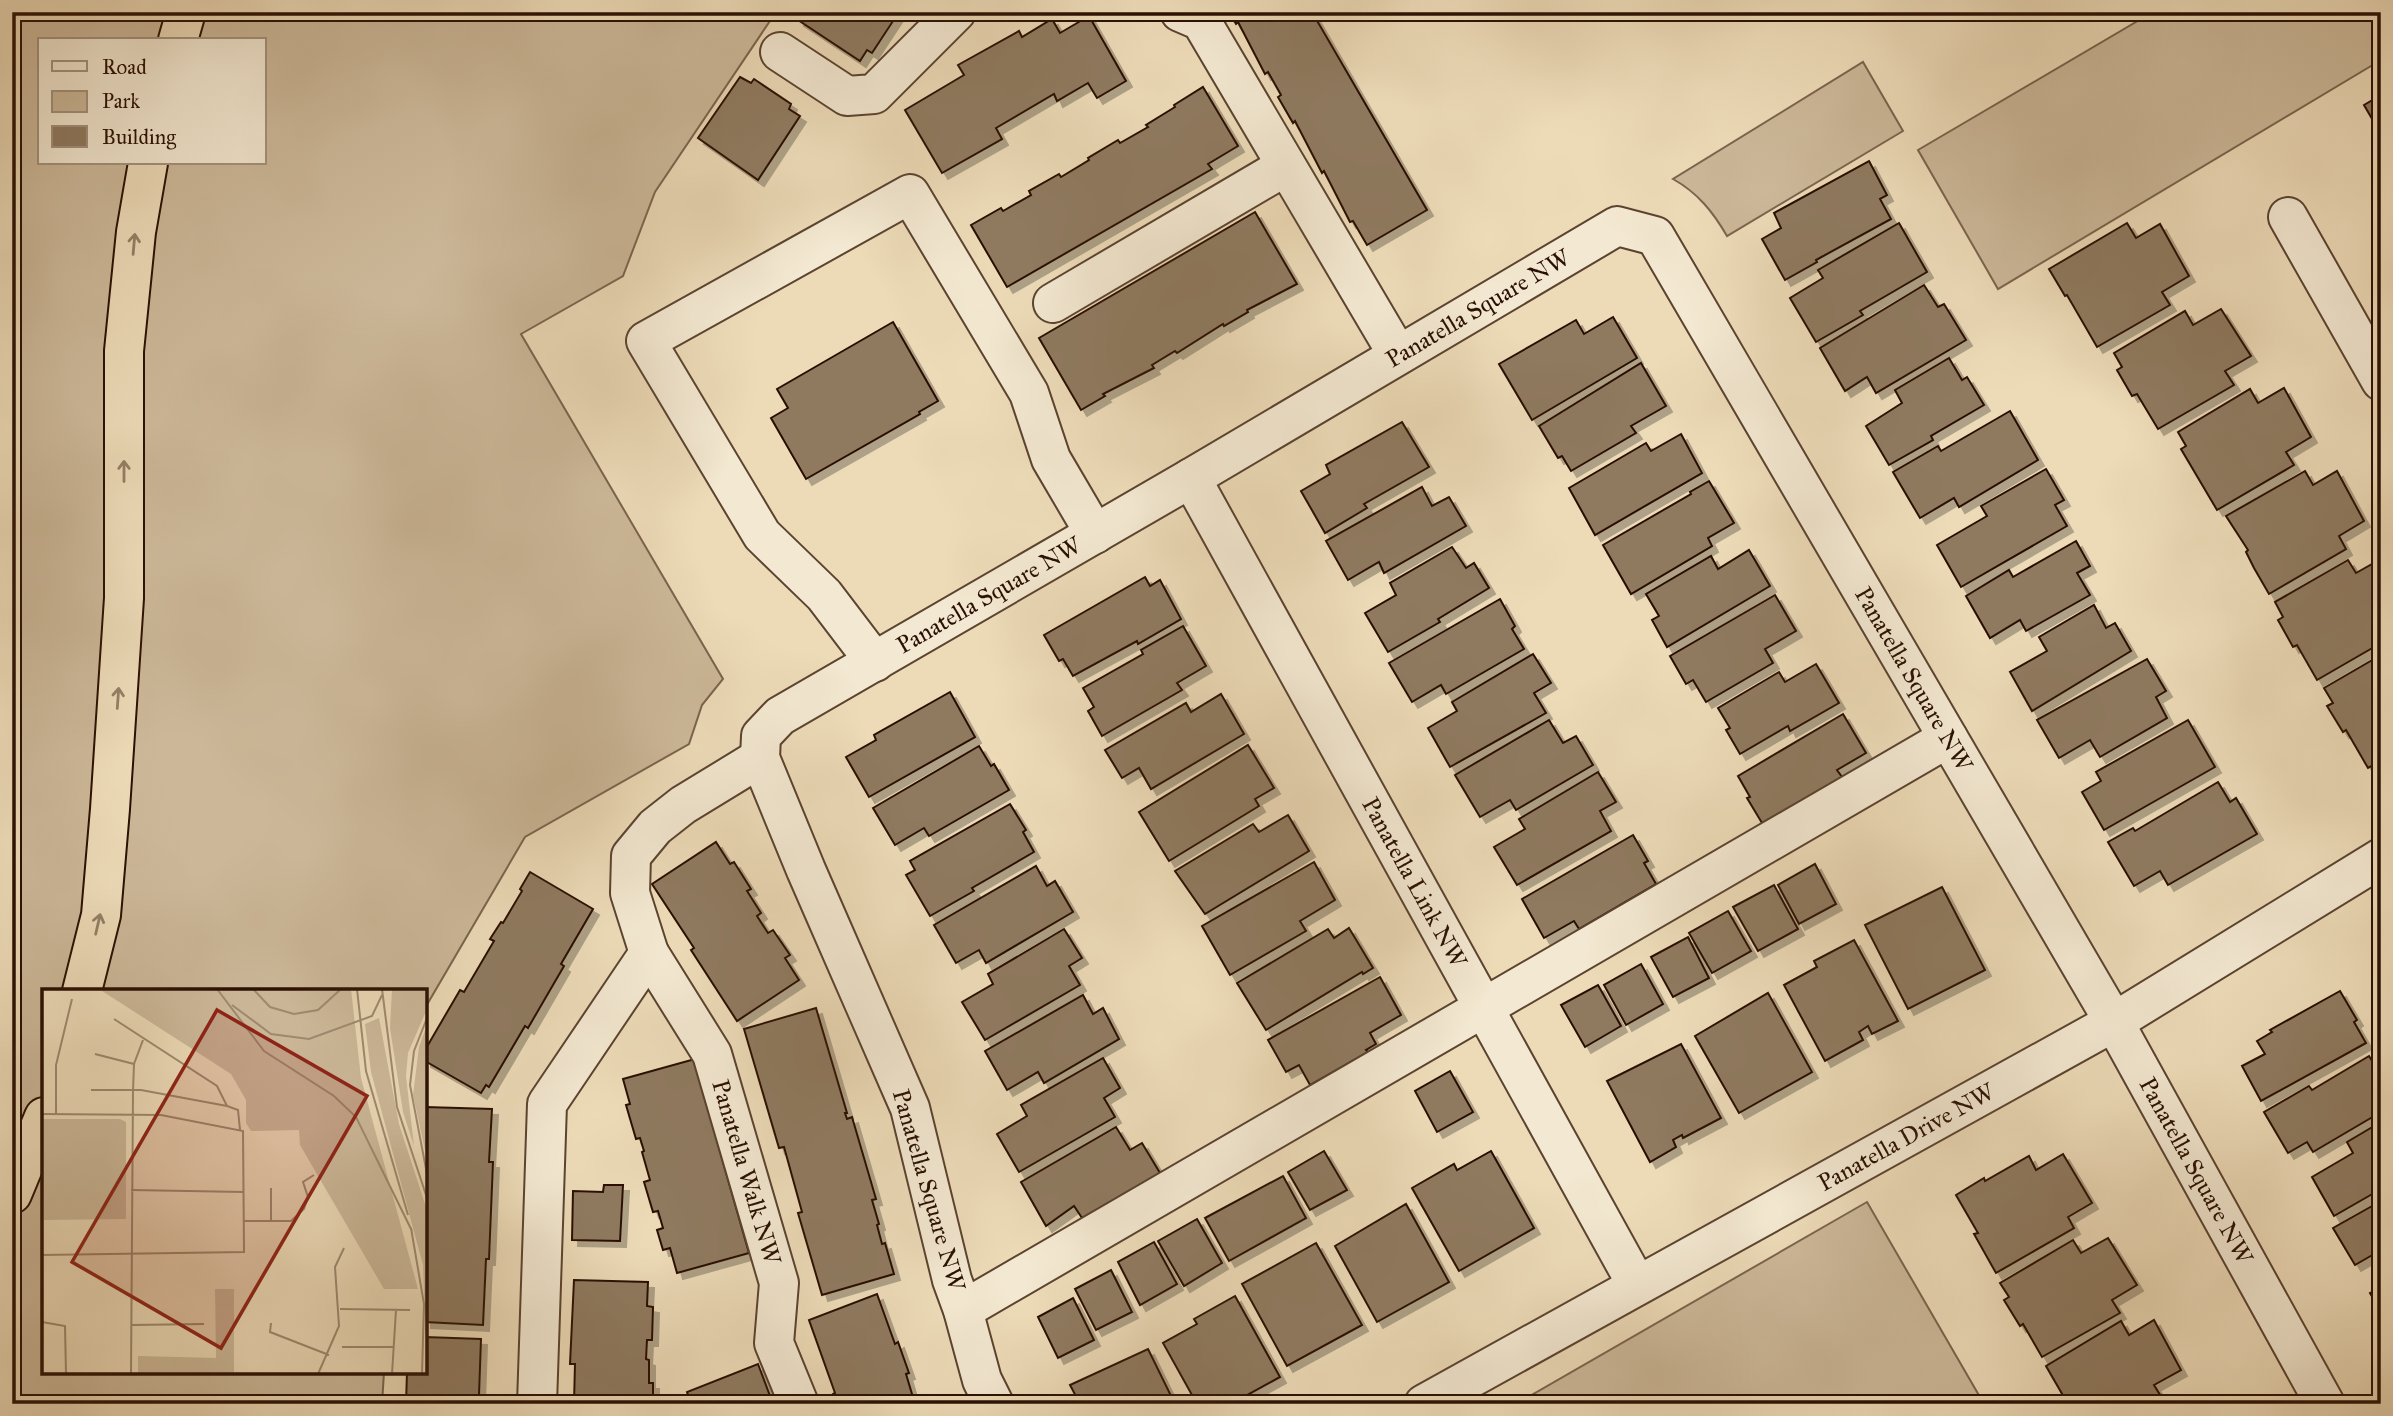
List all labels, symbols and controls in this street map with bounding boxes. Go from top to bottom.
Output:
legend [38,38,266,164]
text: Road [102,54,147,80]
text: Park [102,88,140,114]
text: Building [102,124,176,150]
one-way arrow [128,233,141,255]
street label: Panatella Square NW [1380,242,1576,374]
one-way arrow [117,459,131,482]
street label: Panatella Square NW [891,529,1088,660]
street label: Panatella Square NW [1848,581,1980,778]
one-way arrow [111,687,124,710]
street label: Panatella Link NW [1355,792,1474,974]
one-way arrow [93,914,106,936]
inset map [42,989,427,1374]
street label: Panatella Square NW [2133,1072,2260,1270]
street label: Panatella Walk NW [705,1076,788,1269]
street label: Panatella Drive NW [1813,1076,2001,1198]
street label: Panatella Square NW [886,1086,973,1296]

